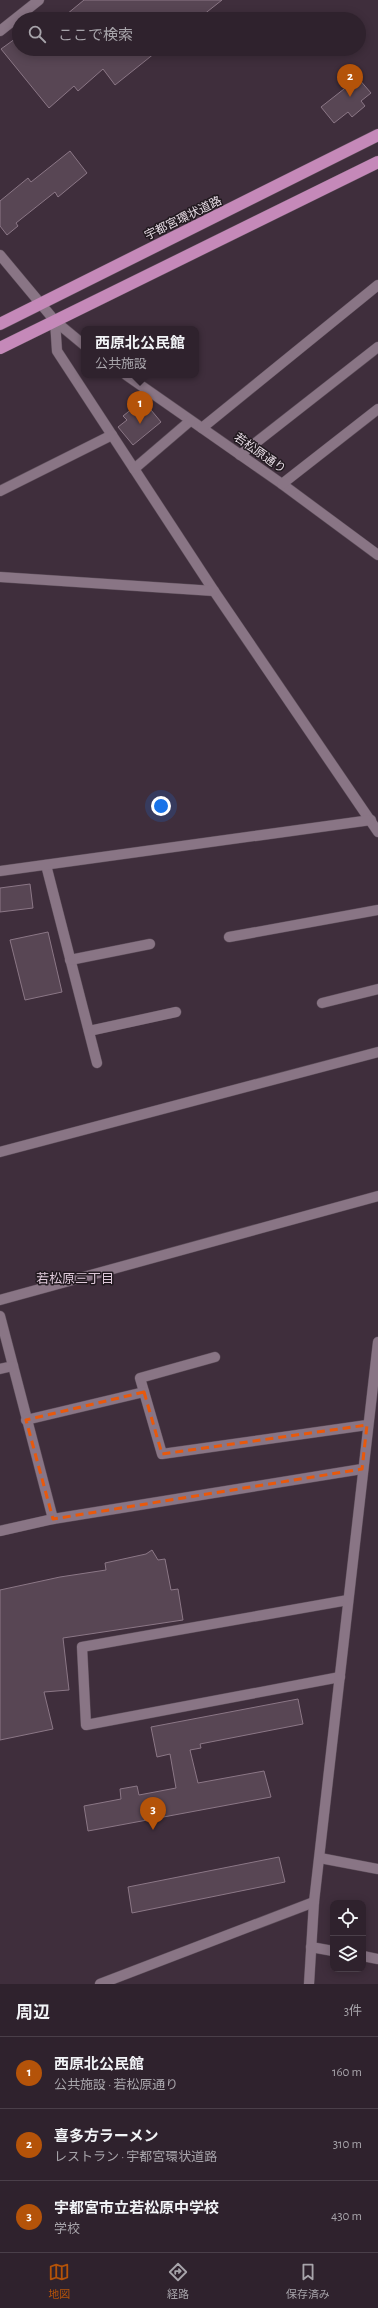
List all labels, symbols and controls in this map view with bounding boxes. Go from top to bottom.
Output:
search box [12,12,366,56]
icon: search [26,23,48,45]
text: ここで検索 [58,28,133,43]
pin: 2 [337,64,363,97]
street label: 宇都宮環状道路 [142,193,223,242]
popup [81,326,199,378]
text: 西原北公民館 [95,336,185,351]
text: 公共施設 [95,358,147,371]
pin: 1 [127,391,153,424]
street label: 若松原通り [232,430,289,475]
your location [151,796,171,816]
district label: 若松原三丁目 [36,1272,114,1286]
pin: 3 [140,1797,166,1830]
map controls [330,1900,366,1972]
button: locate [330,1900,366,1936]
button: layers [330,1936,366,1972]
text: 周辺 [16,2004,50,2021]
text: 3件 [344,2005,362,2018]
text: 西原北公民館 [54,2057,144,2072]
text: 1 [27,2066,31,2079]
text: 160 m [332,2066,362,2079]
text: 公共施設 · 若松原通り [54,2079,178,2092]
text: 喜多方ラーメン [54,2129,158,2144]
text: 2 [26,2138,32,2151]
text: 310 m [333,2138,362,2151]
text: レストラン · 宇都宮環状道路 [54,2151,217,2164]
text: 宇都宮市立若松原中学校 [54,2201,219,2216]
text: 3 [26,2210,32,2223]
text: 430 m [331,2210,362,2223]
text: 学校 [54,2223,80,2236]
tab: 地図 [48,2261,70,2301]
tab: 経路 [167,2261,189,2301]
tab: 保存済み [286,2261,330,2301]

